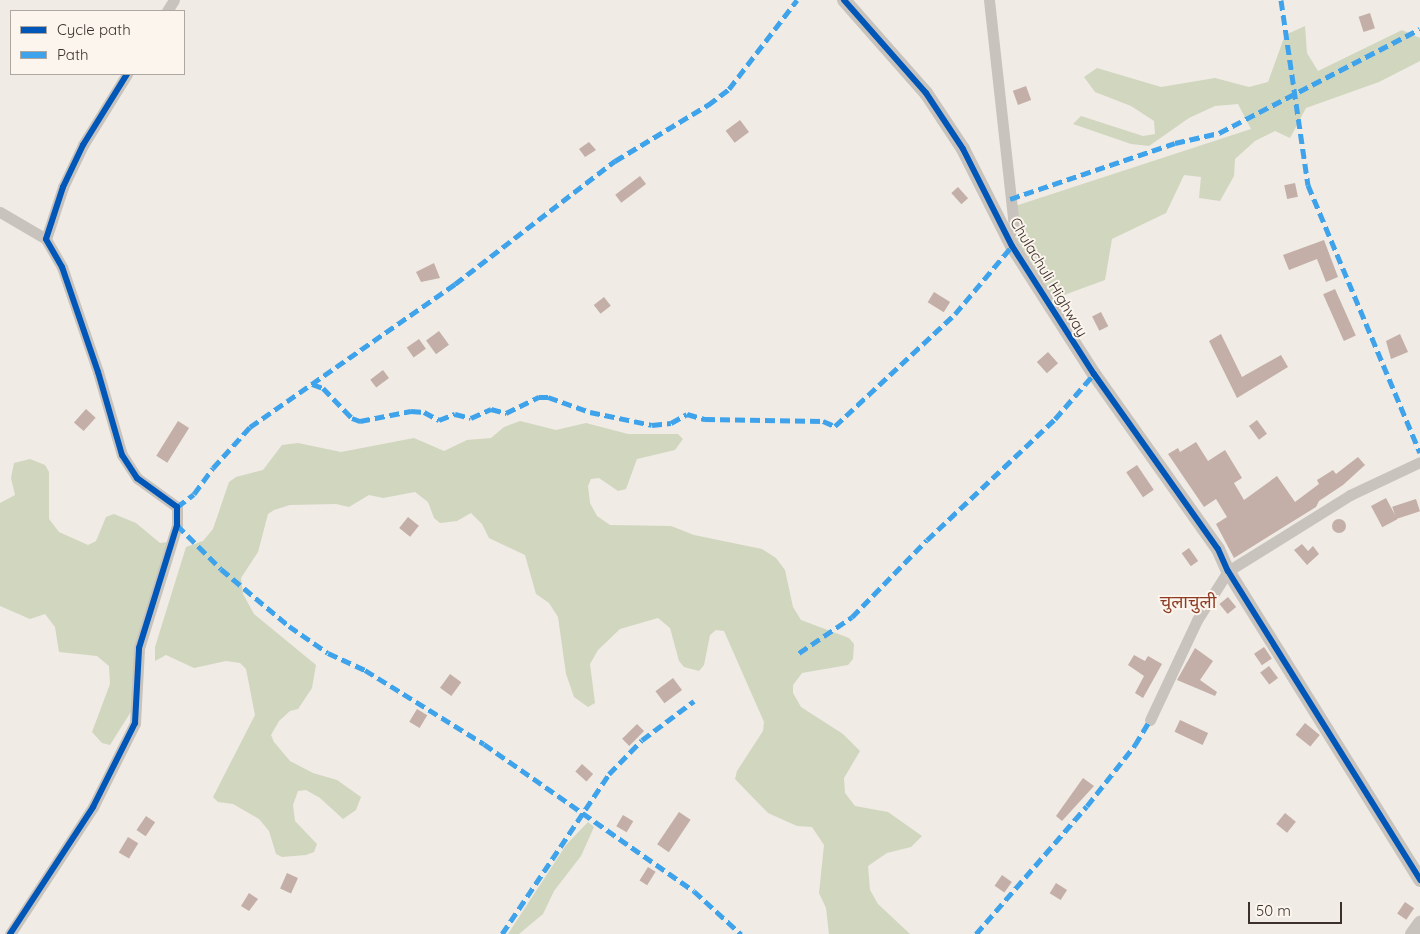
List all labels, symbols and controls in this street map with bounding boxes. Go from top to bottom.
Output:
legend [10,10,185,75]
text: Cycle path [57,20,131,39]
text: Path [57,45,89,64]
street label: Chulachuli Highway [1006,214,1092,340]
district label: चुलाचुली [1160,591,1216,613]
scale bar [1250,892,1344,924]
text: 50 m [1256,901,1291,920]

